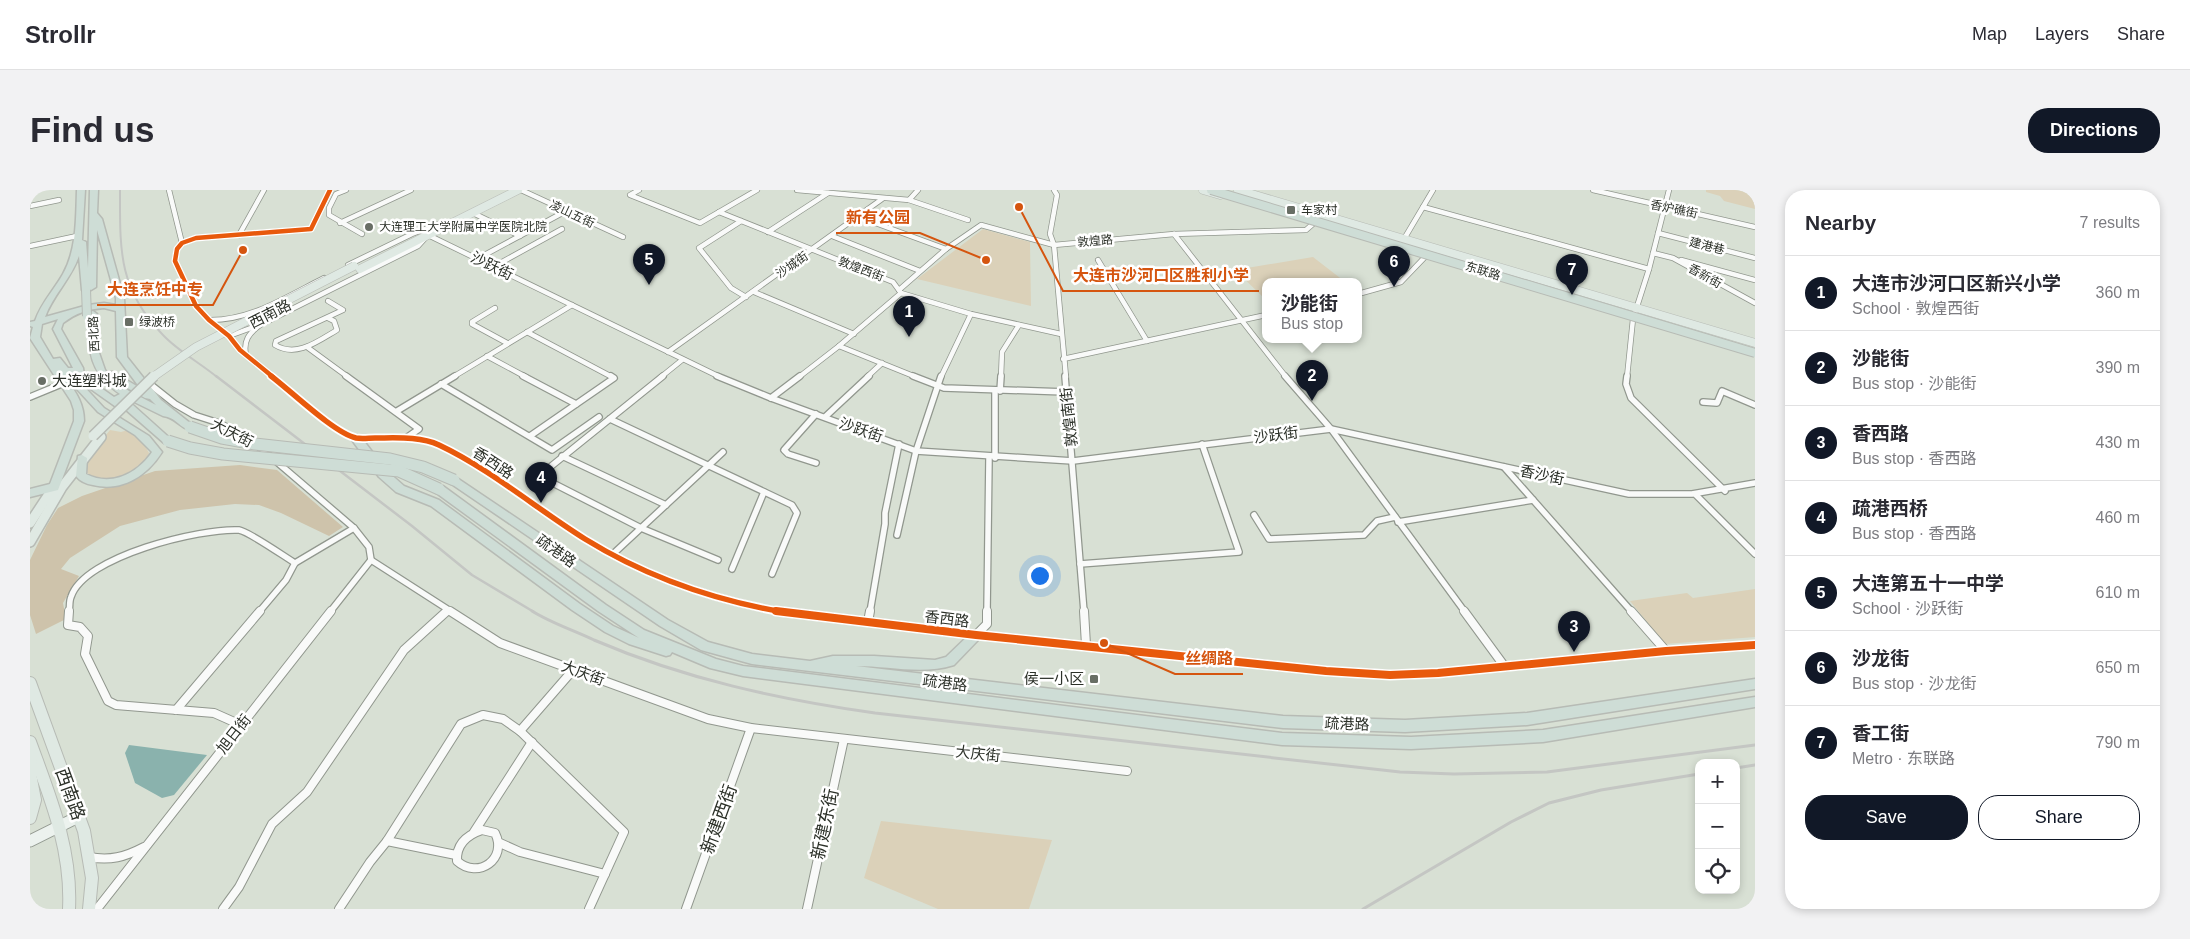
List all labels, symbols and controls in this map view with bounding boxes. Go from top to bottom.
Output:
text: Strollr [25,21,96,48]
text: Map [1972,24,2007,44]
text: Layers [2035,24,2089,44]
text: Share [2117,24,2165,44]
button: Directions [2028,108,2160,153]
text: Find us [30,110,154,149]
street label: 香炉礁街 [1649,197,1699,221]
street label: 凌山五街 [547,198,597,230]
callout: 新有公园 [836,202,920,233]
place label: 车家村 [1301,203,1338,217]
marker: 车家村 [1285,204,1297,216]
text: 新有公园 [846,209,910,226]
text: Nearby [1805,211,1876,234]
text: 7 results [2080,214,2140,231]
place label: 大连理工大学附属中学医院北院 [379,220,547,234]
marker: 大连理工大学附属中学医院北院 [363,221,375,233]
street label: 敦煌路 [1076,232,1114,250]
street label: 建港巷 [1688,235,1726,257]
pin: 5 [633,244,665,285]
pin: 6 [1378,246,1410,287]
street label: 沙跃街 [468,248,516,283]
street label: 沙城街 [773,249,811,281]
street label: 敦煌西街 [836,254,886,284]
pin: 7 [1556,254,1588,295]
street label: 东联路 [1464,259,1502,283]
callout: 大连市沙河口区胜利小学 [1063,260,1259,291]
street label: 香新街 [1686,261,1724,291]
text: 大连市沙河口区胜利小学 [1073,266,1249,284]
text: 大连市沙河口区新兴小学 [1852,273,2061,294]
callout: 大连烹饪中专 [97,274,213,305]
popup [1262,278,1362,343]
text: 大连烹饪中专 [107,281,203,298]
text: 1 [1817,284,1825,301]
text: 360 m [2096,284,2140,301]
text: 沙能街 [1281,293,1338,314]
street label: 西南路 [246,296,294,331]
pin: 1 [893,296,925,337]
text: School · 敦煌西街 [1852,300,1979,317]
place label: 绿波桥 [139,315,175,329]
text: Bus stop [1281,315,1343,332]
street label: 西北路 [86,316,102,352]
marker: 绿波桥 [123,316,135,328]
text: 沙能街 [1852,348,1909,369]
text: 2 [1817,359,1825,376]
text: 390 m [2096,359,2140,376]
pin: 2 [1296,360,1328,401]
place label: 大连塑料城 [52,372,127,389]
marker: 大连塑料城 [36,375,48,387]
text: Bus stop · 沙能街 [1852,375,1976,392]
street label: 敦煌南街 [1057,386,1080,448]
street label: 沙跃街 [837,414,885,445]
street label: 大庆街 [208,415,256,450]
street label: 沙跃街 [1253,423,1299,446]
text: 香西路 [1852,423,1909,444]
text: 3 [1817,434,1825,451]
text: 430 m [2096,434,2140,451]
street label: 香西路 [470,443,517,482]
text: Bus stop · 香西路 [1852,450,1976,467]
pin: 4 [525,462,557,503]
street label: 香沙街 [1518,462,1566,488]
text: 疏港西桥 [1852,498,1928,519]
text: 4 [1817,509,1825,526]
text: 460 m [2096,509,2140,526]
text: Bus stop · 香西路 [1852,525,1976,542]
street label: 疏港路 [533,531,580,570]
your location [1027,563,1053,589]
text: 大连第五十一中学 [1852,573,2004,594]
text: 5 [1817,584,1825,601]
text: 610 m [2096,584,2140,601]
text: School · 沙跃街 [1852,600,1963,617]
street label: 香西路 [924,607,970,630]
pin: 3 [1558,611,1590,652]
callout: 丝绸路 [1175,643,1243,674]
text: 沙龙街 [1852,648,1909,669]
text: 丝绸路 [1185,650,1233,667]
street label: 大庆街 [559,657,607,688]
text: 6 [1817,659,1825,676]
text: 650 m [2096,659,2140,676]
place label: 侯一小区 [1024,670,1084,687]
street label: 疏港路 [922,671,968,694]
marker: 侯一小区 [1088,673,1100,685]
text: Bus stop · 沙龙街 [1852,675,1976,692]
street label: 旭日街 [213,711,254,757]
street label: 疏港路 [1324,714,1370,733]
text: 香工街 [1852,723,1909,744]
text: 7 [1817,734,1825,751]
text: 790 m [2096,734,2140,751]
street label: 大庆街 [955,743,1001,764]
text: Metro · 东联路 [1852,750,1955,767]
map controls [1695,759,1740,894]
button: + [1695,759,1740,804]
street label: 西南路 [51,765,89,823]
street label: 新建西街 [697,782,741,856]
street label: 新建东街 [808,787,842,861]
button: Save [1805,795,1968,840]
button: Share [1978,795,2140,840]
button: − [1695,804,1740,849]
button: locate [1695,849,1740,894]

